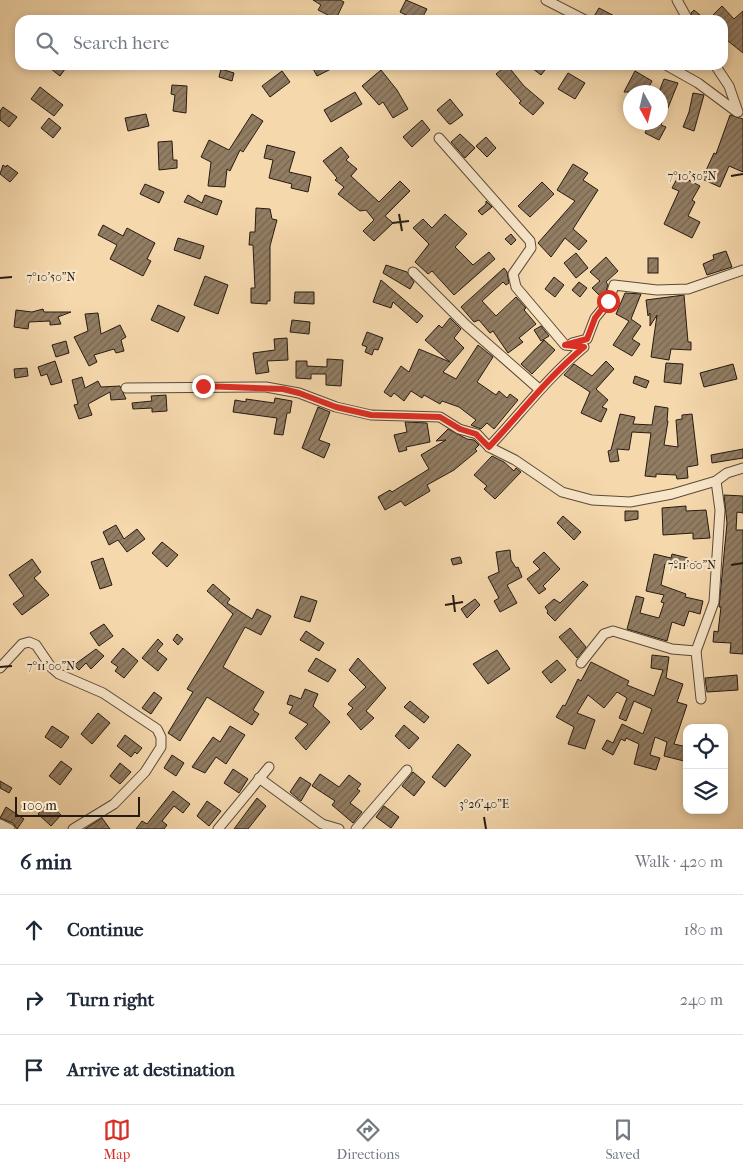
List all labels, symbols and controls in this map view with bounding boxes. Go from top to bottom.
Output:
search box [15,15,728,70]
icon: search [33,29,61,57]
text: Search here [73,32,169,54]
north arrow [623,85,668,130]
text: 7°10'50"N [667,169,717,183]
text: 7°10'50"N [26,270,76,284]
route start [597,290,620,313]
route end [192,375,215,398]
text: 7°11'00"N [668,558,716,572]
text: 7°11'00"N [27,659,75,673]
map controls [683,724,728,814]
button: locate [683,724,728,769]
button: layers [683,769,728,814]
scale bar [15,794,140,817]
text: 100 m [22,797,57,814]
text: 3°26'40"E [459,797,509,811]
text: 6 min [20,850,72,874]
text: Walk · 420 m [635,852,723,871]
icon: ahead [20,916,48,944]
text: Continue [67,919,143,941]
text: 180 m [684,920,723,939]
icon: right [20,986,48,1014]
text: Turn right [67,989,154,1011]
text: 240 m [680,990,723,1009]
icon: arrive [20,1056,48,1084]
text: Arrive at destination [67,1059,235,1081]
tab: Map [103,1116,131,1163]
tab: Directions [337,1116,400,1163]
tab: Saved [605,1116,640,1163]

